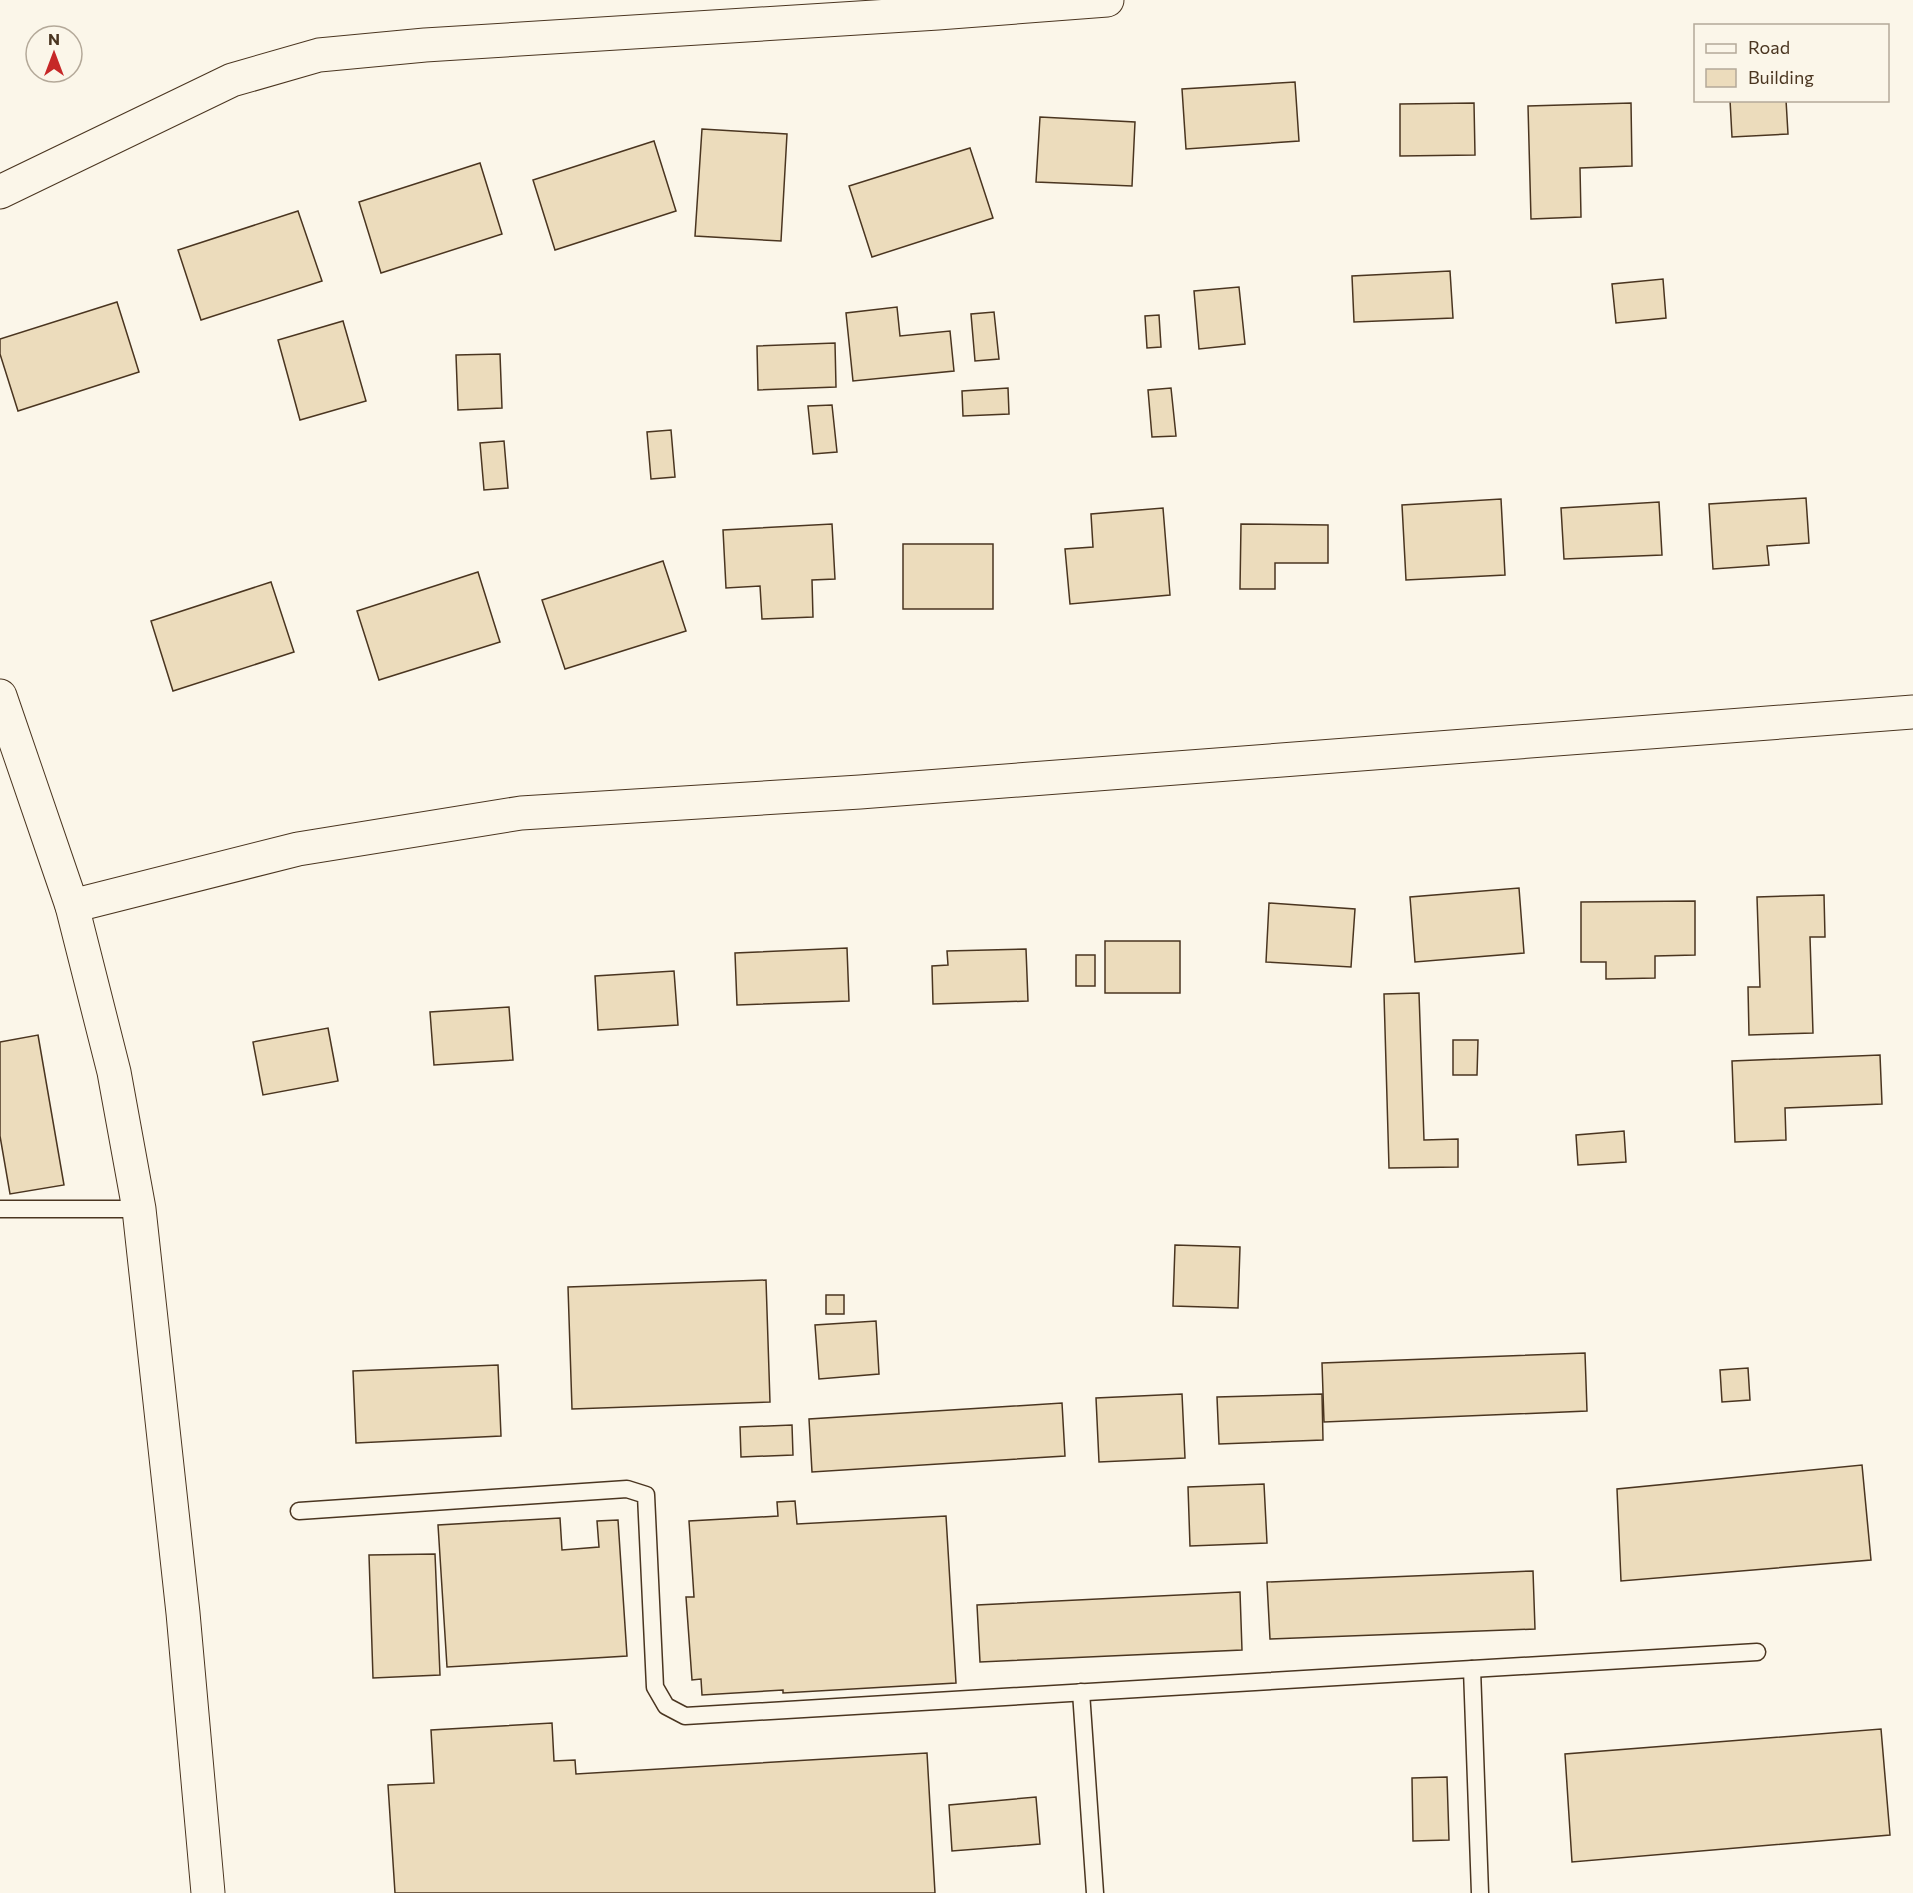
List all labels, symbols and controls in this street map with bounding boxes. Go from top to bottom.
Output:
north arrow [24,24,84,84]
legend [1694,24,1889,102]
text: N [48,29,60,48]
text: Road [1748,36,1790,58]
text: Building [1748,66,1814,88]

